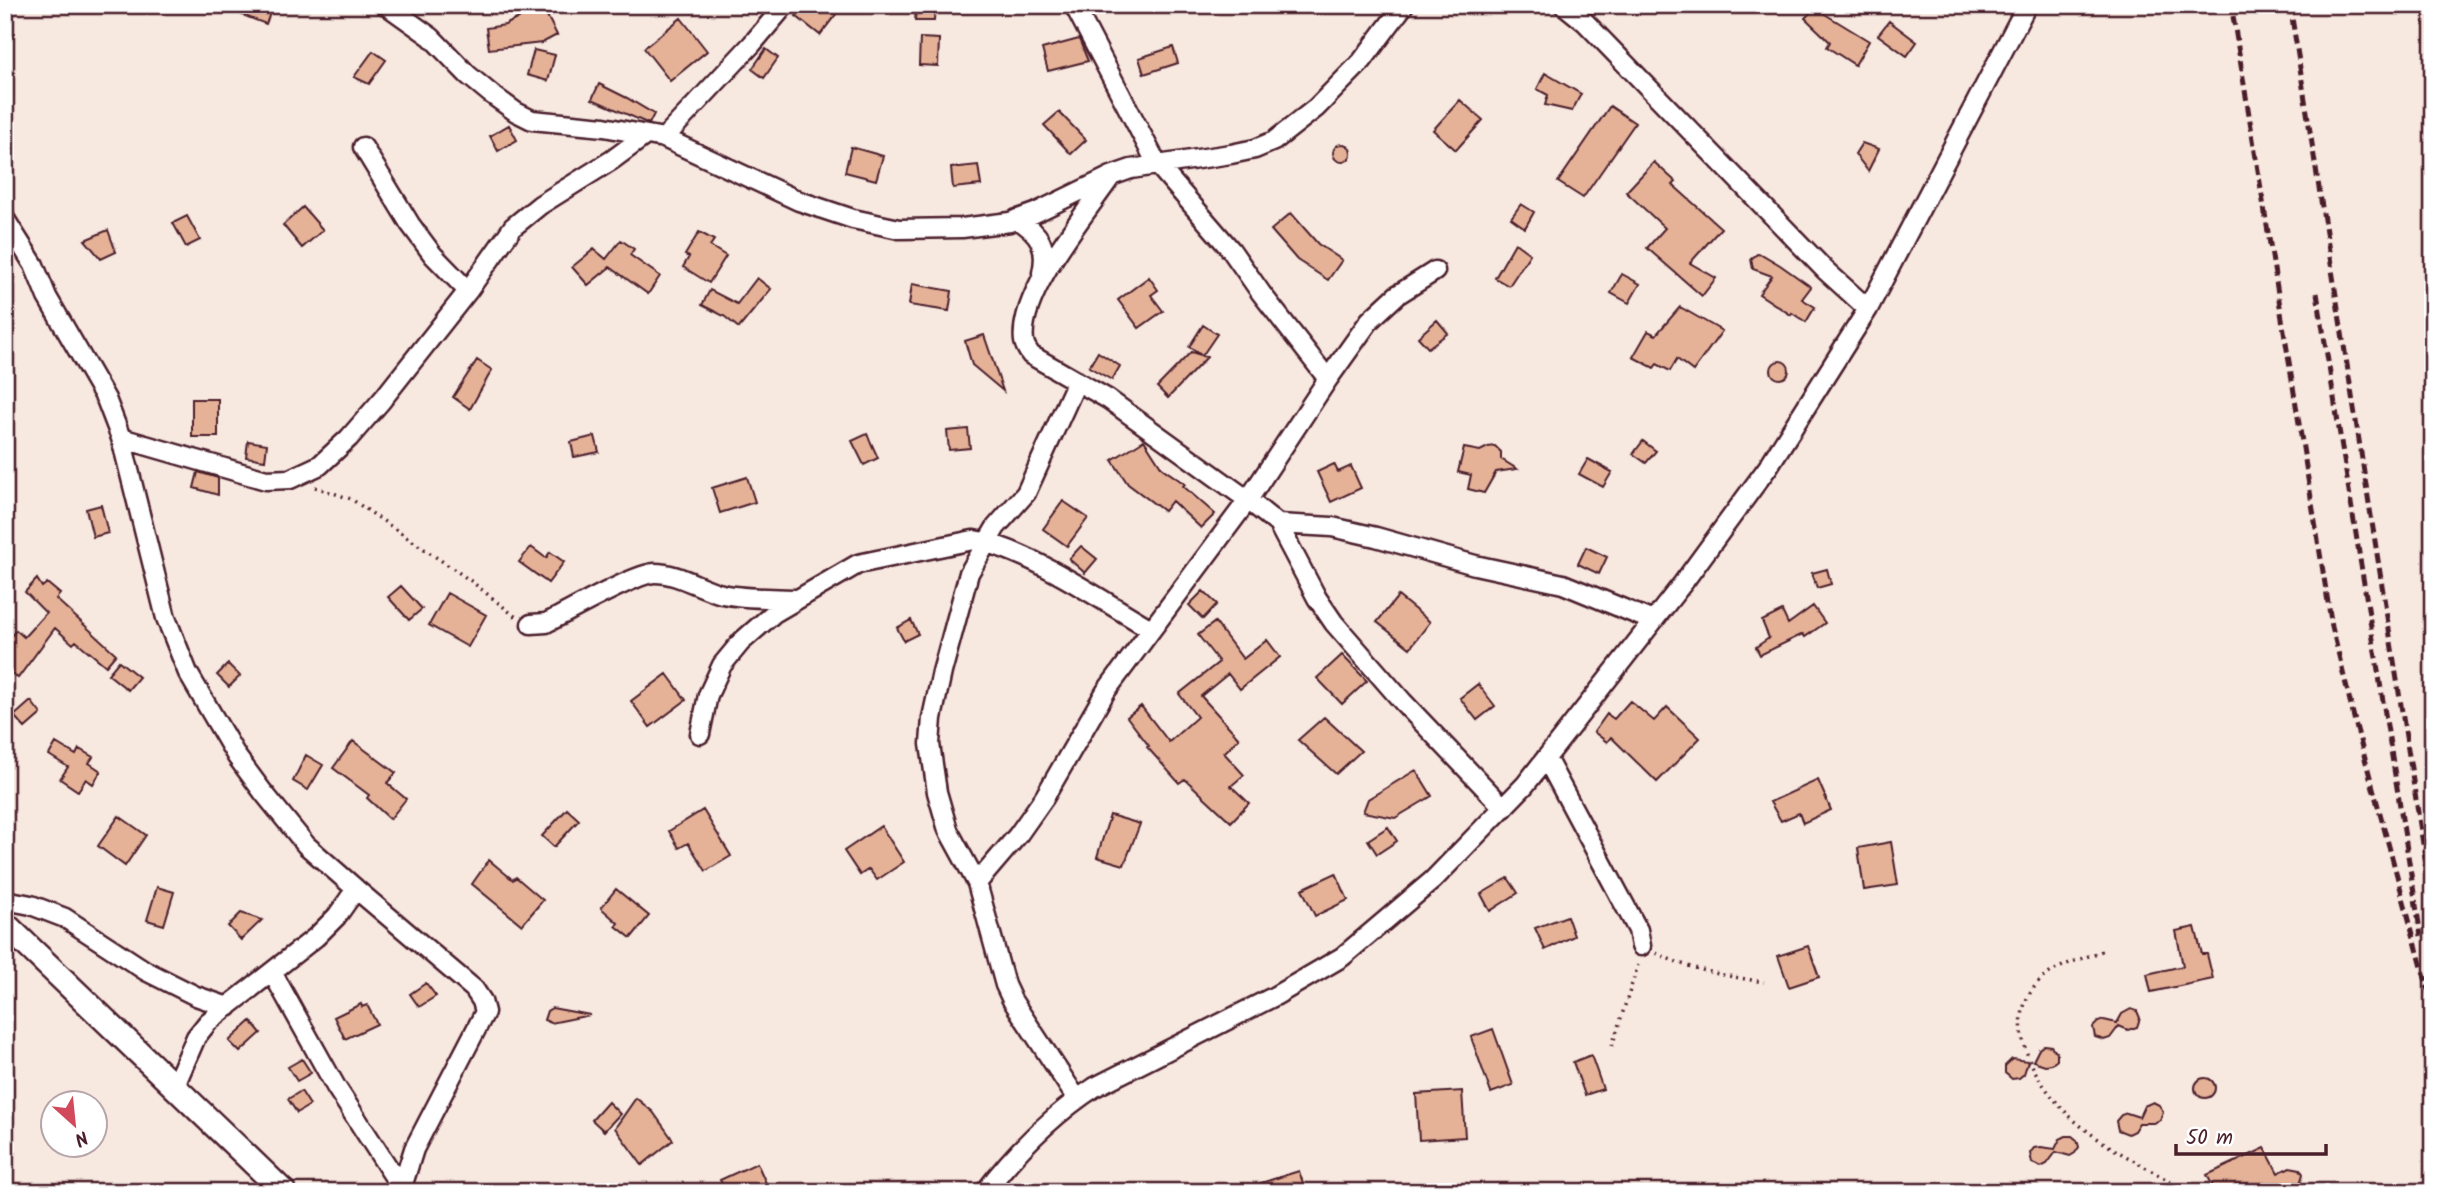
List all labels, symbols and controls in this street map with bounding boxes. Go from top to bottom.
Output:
north arrow [38,1088,108,1158]
scale bar [2176,1113,2326,1157]
text: N [69,1121,93,1153]
text: 50 m [2186,1122,2233,1155]

